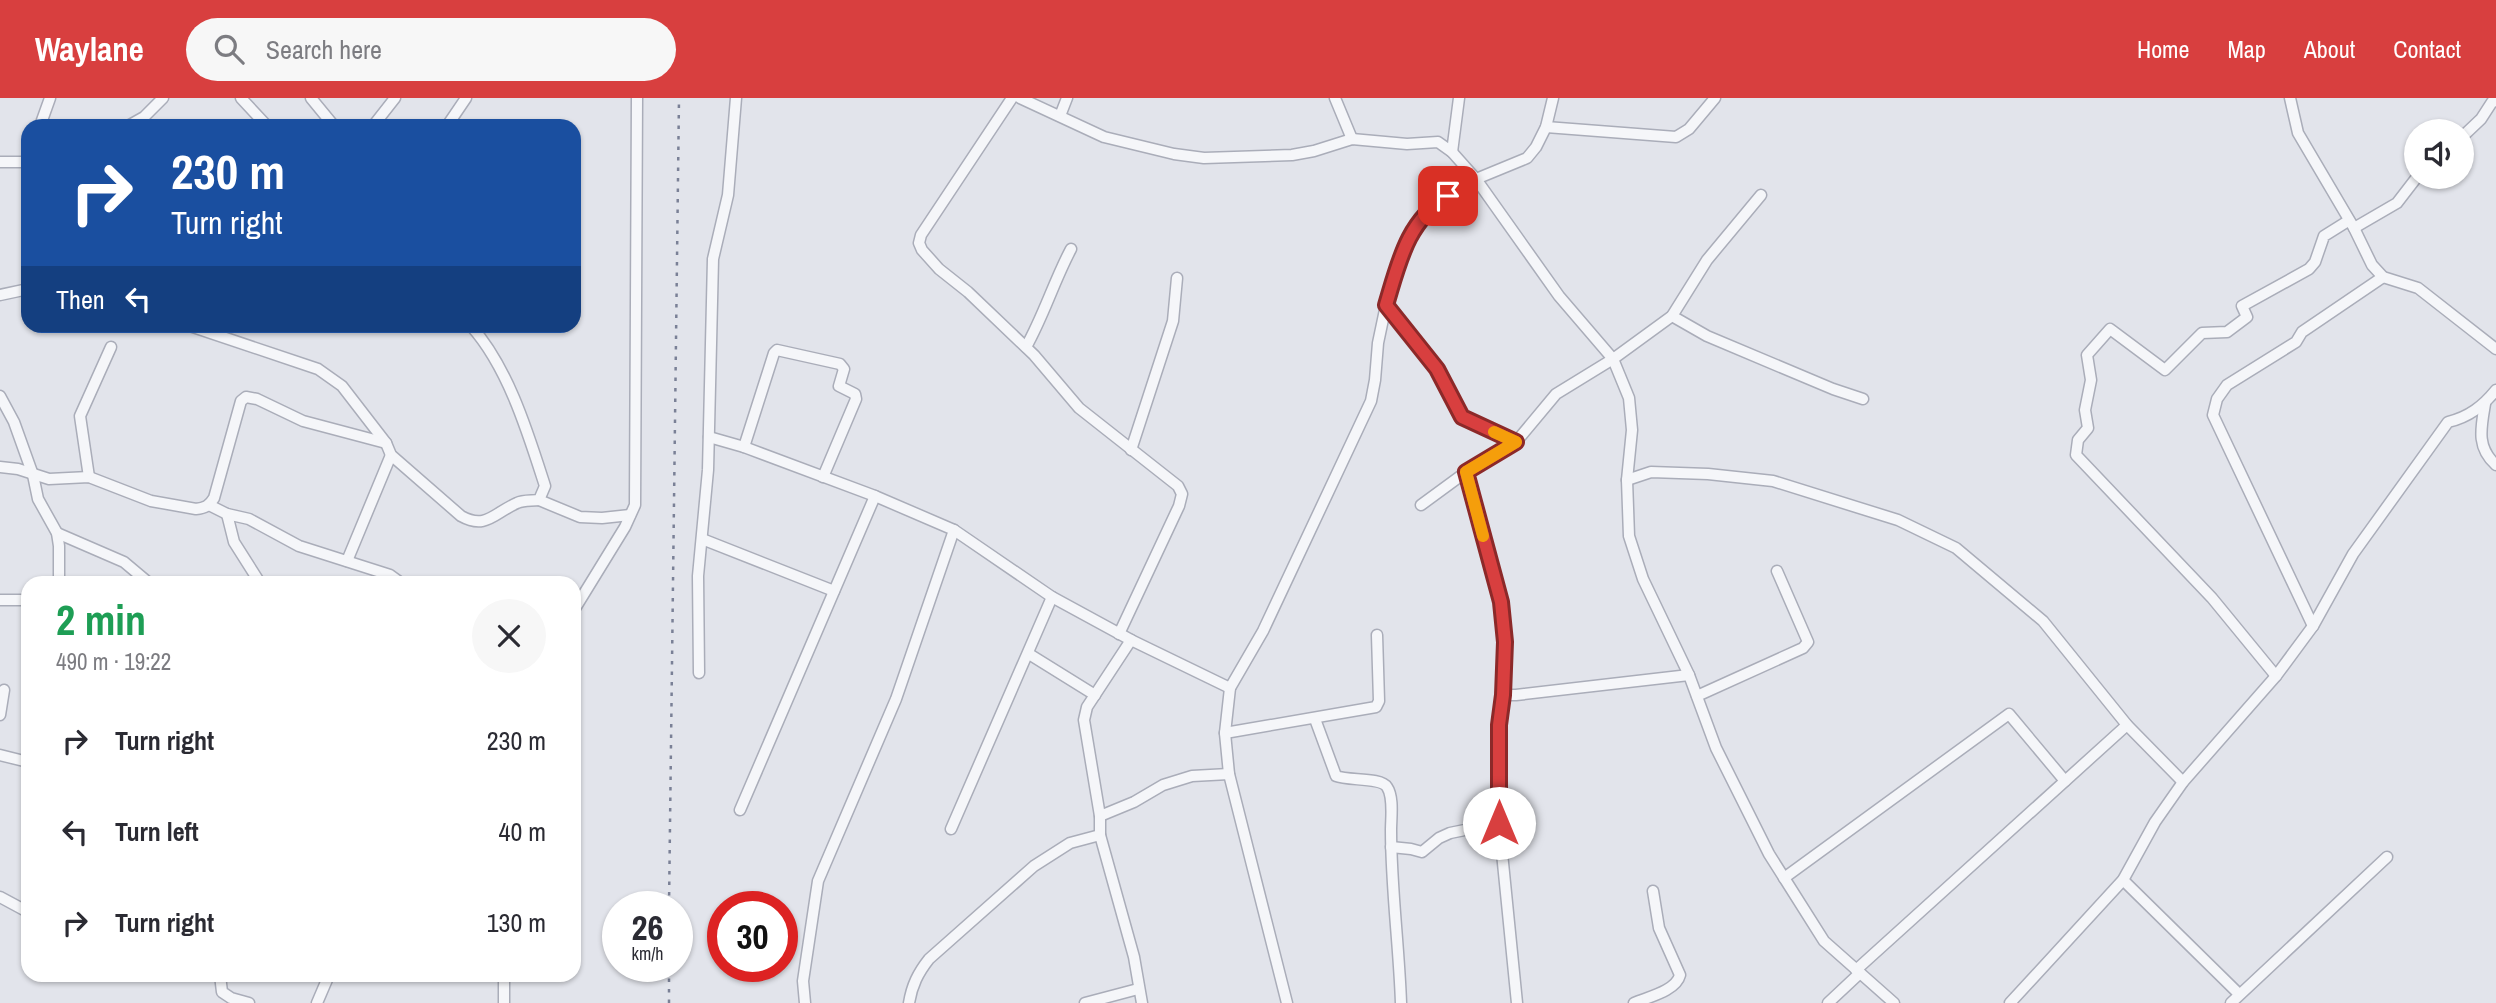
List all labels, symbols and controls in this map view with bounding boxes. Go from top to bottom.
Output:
search box [186,18,676,81]
text: Waylane [35,27,144,71]
icon: search [210,30,248,68]
text: Search here [266,32,382,67]
text: Home [2137,33,2189,65]
text: Map [2227,33,2266,65]
text: About [2304,33,2355,65]
text: Contact [2393,33,2461,65]
map controls [2404,119,2474,189]
button: sound [2404,119,2474,189]
text: 230 m [171,138,285,204]
icon: right [56,147,147,238]
pin [1418,166,1478,226]
icon: arrive [1429,177,1467,215]
text: Turn right [171,201,283,244]
icon: left [119,280,157,318]
text: Then [56,282,105,317]
text: 2 min [56,592,146,648]
button: close [472,599,546,673]
text: 490 m · 19:22 [56,646,171,677]
icon: right [56,722,94,760]
text: Turn right [115,723,214,758]
text: 230 m [487,723,546,758]
position arrow [1462,786,1536,860]
icon: left [56,813,94,851]
text: Turn left [115,814,199,849]
text: 40 m [499,814,546,849]
speed limit sign: 30 [707,891,798,982]
icon: right [56,904,94,942]
text: 26 [632,904,663,951]
text: Turn right [115,905,214,940]
text: 130 m [487,905,546,940]
text: km/h [632,941,664,966]

